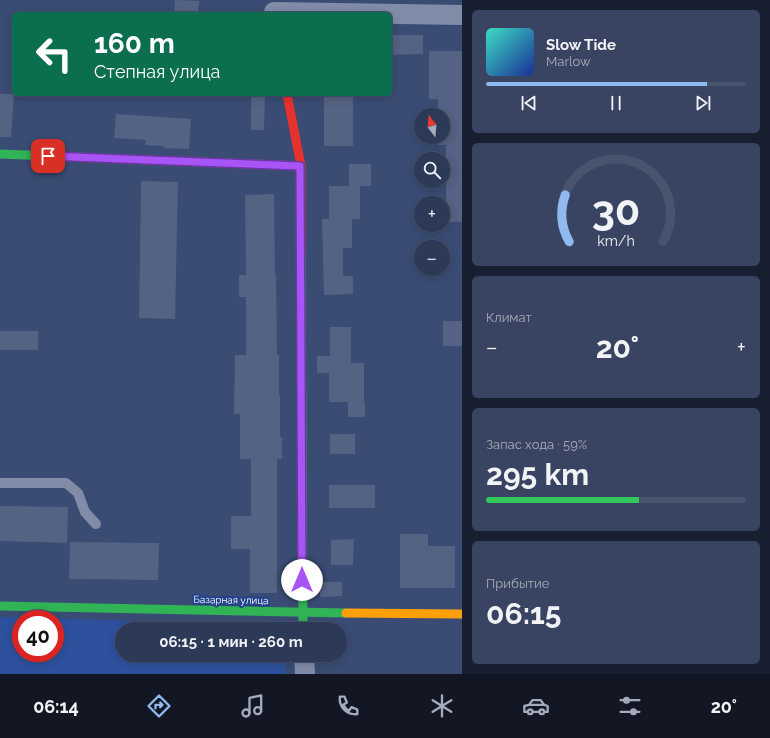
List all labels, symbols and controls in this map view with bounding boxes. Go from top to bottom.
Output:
text: 160 m [94,27,175,60]
icon: left [28,28,80,80]
text: Slow Tide [546,36,616,54]
text: Marlow [546,54,591,69]
text: Степная улица [94,61,220,82]
icon: previous [518,92,540,114]
icon: pause [605,92,627,114]
icon: next [692,92,714,114]
north arrow [414,108,450,144]
map controls [414,108,450,276]
pin [31,139,65,173]
icon: arrive [37,145,59,167]
button: search [414,152,450,188]
text: 30 [592,186,640,235]
button: + [414,196,450,232]
text: km/h [597,233,635,249]
button: − [414,240,450,276]
text: Климат [486,310,532,325]
text: 20° [596,330,639,365]
text: − [486,334,498,360]
text: + [737,334,746,360]
text: Запас хода · 59% [486,437,587,452]
text: 295 km [486,457,589,492]
position arrow [281,559,323,601]
text: Прибытие [486,576,549,591]
street label: Базарная улица [193,594,269,606]
text: 06:15 [486,596,561,631]
speed limit sign: 40 [12,610,64,662]
text: 06:15 · 1 мин · 260 m [159,633,303,651]
icon: directions [145,692,173,720]
icon: music [239,692,267,720]
icon: phone [334,692,362,720]
icon: climate [428,692,456,720]
icon: car [522,692,550,720]
icon: filters [616,692,644,720]
text: 06:14 [33,696,79,717]
text: 20° [711,696,737,717]

